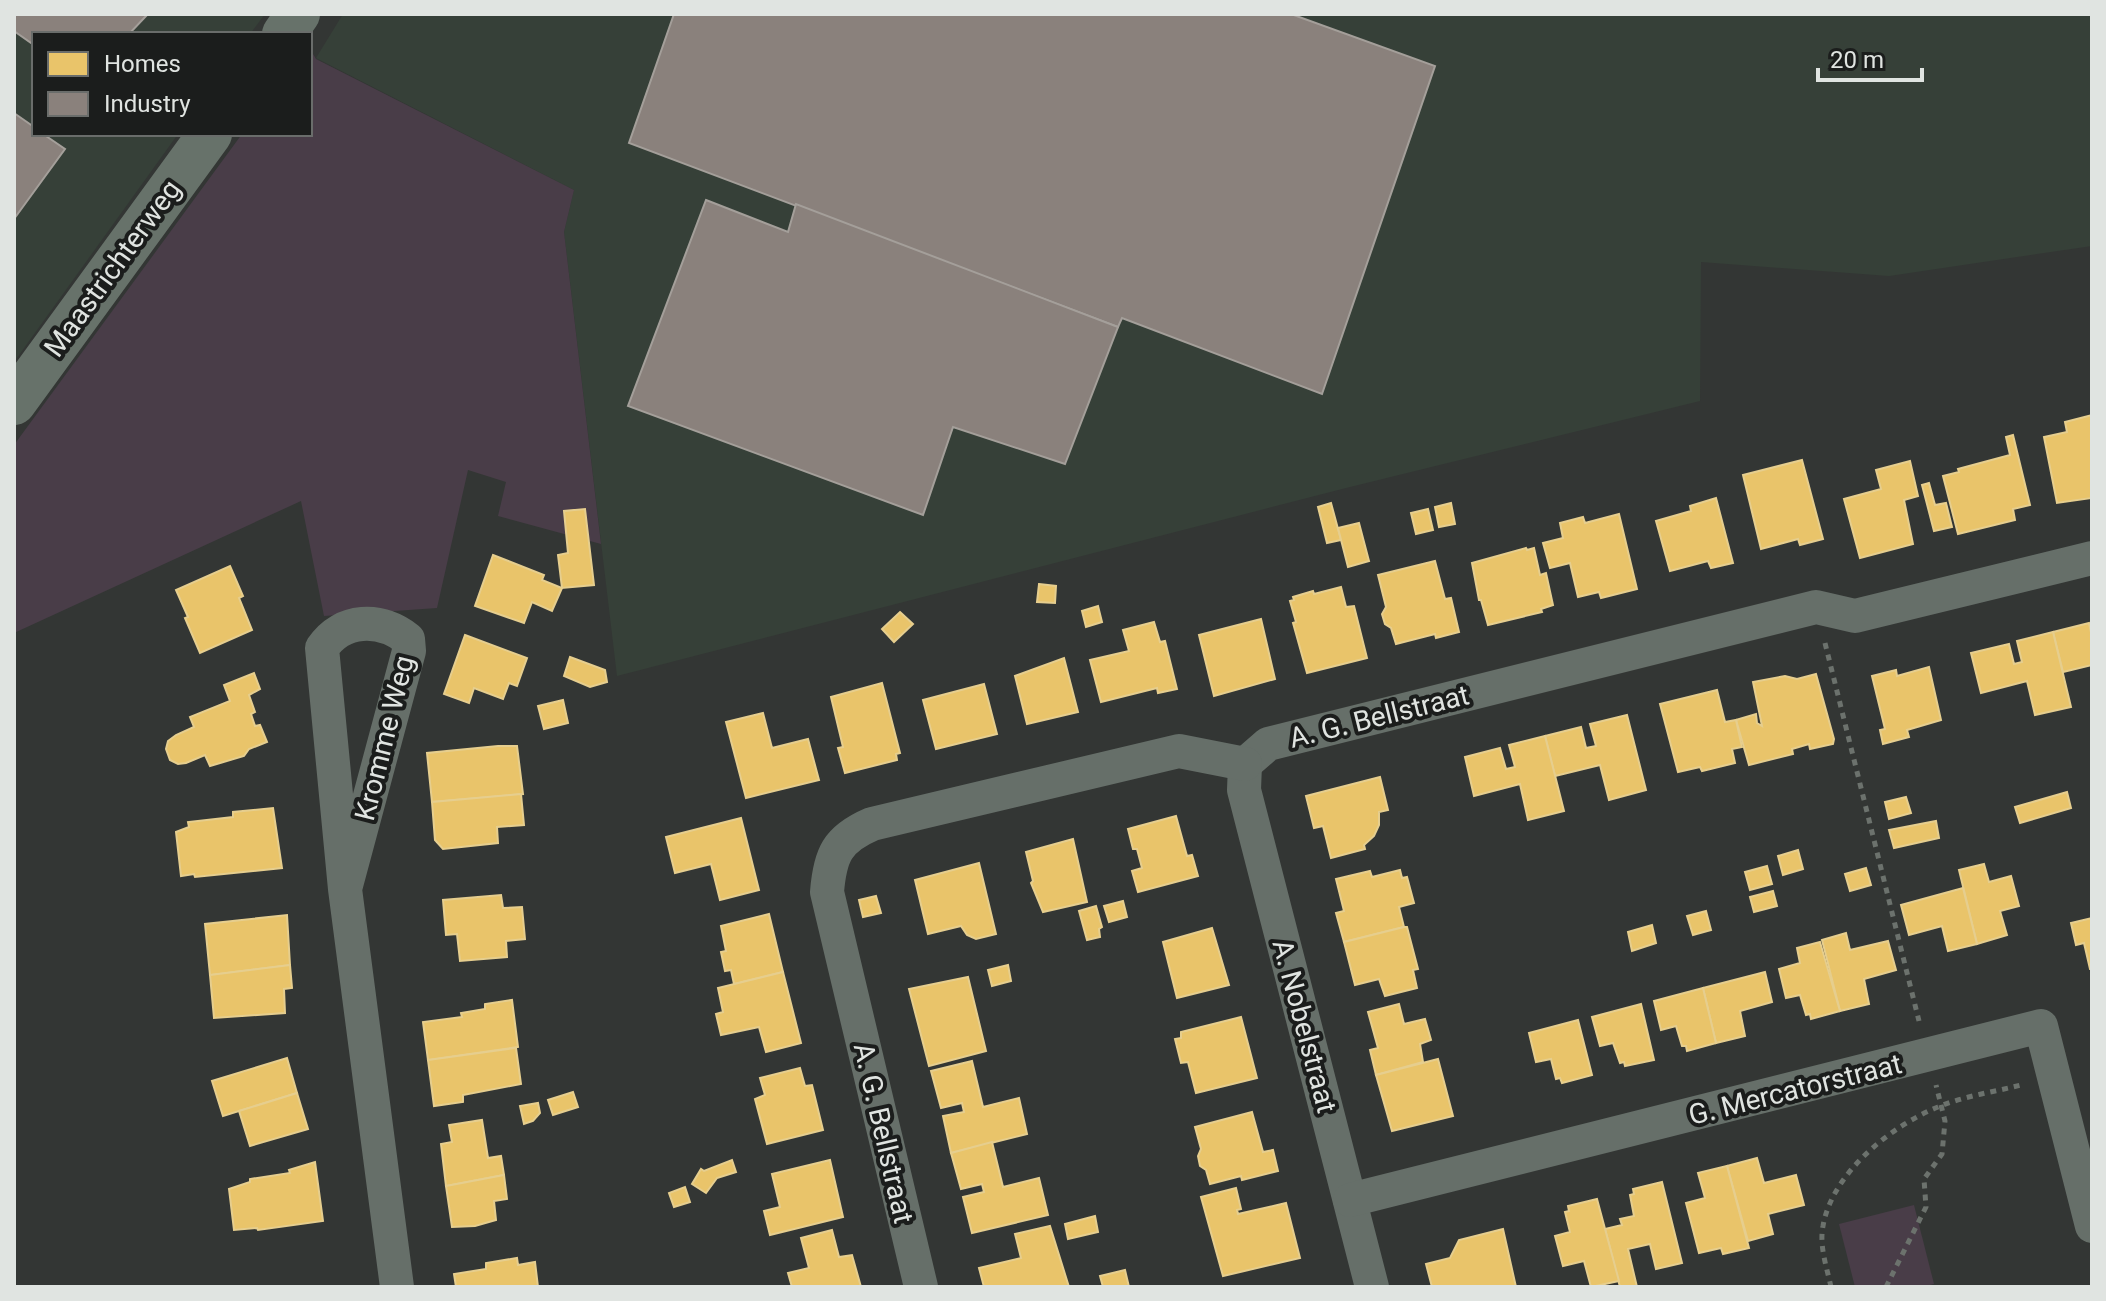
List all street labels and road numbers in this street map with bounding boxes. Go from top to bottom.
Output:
street label: Maastrichterweg [37,174,188,363]
street label: Kromme Weg [348,652,421,824]
street label: A. G. Bellstraat [1286,678,1472,755]
street label: A. Nobelstraat [1266,936,1344,1116]
street label: A. G. Bellstraat [847,1040,920,1227]
street label: G. Mercatorstraat [1685,1047,1905,1132]

